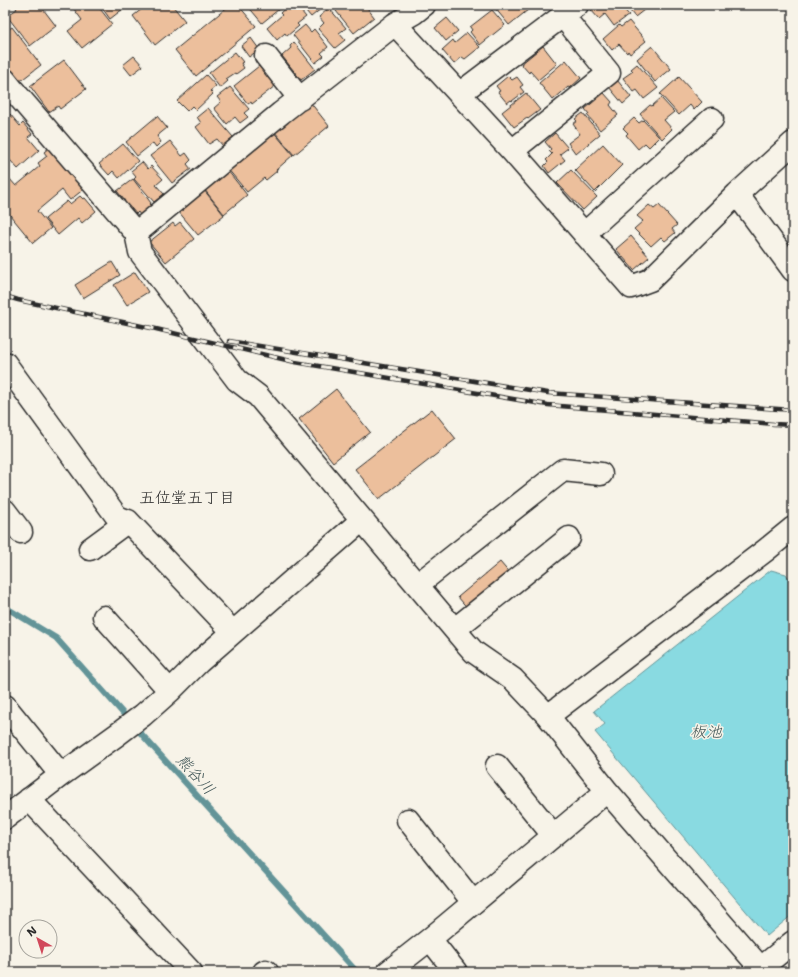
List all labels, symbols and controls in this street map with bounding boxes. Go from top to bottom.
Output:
district label: 五位堂五丁目 [139,487,235,508]
water label: 板池 [690,721,723,742]
water label: 熊谷川 [172,749,219,799]
north arrow [18,919,58,959]
text: N [24,923,40,940]

